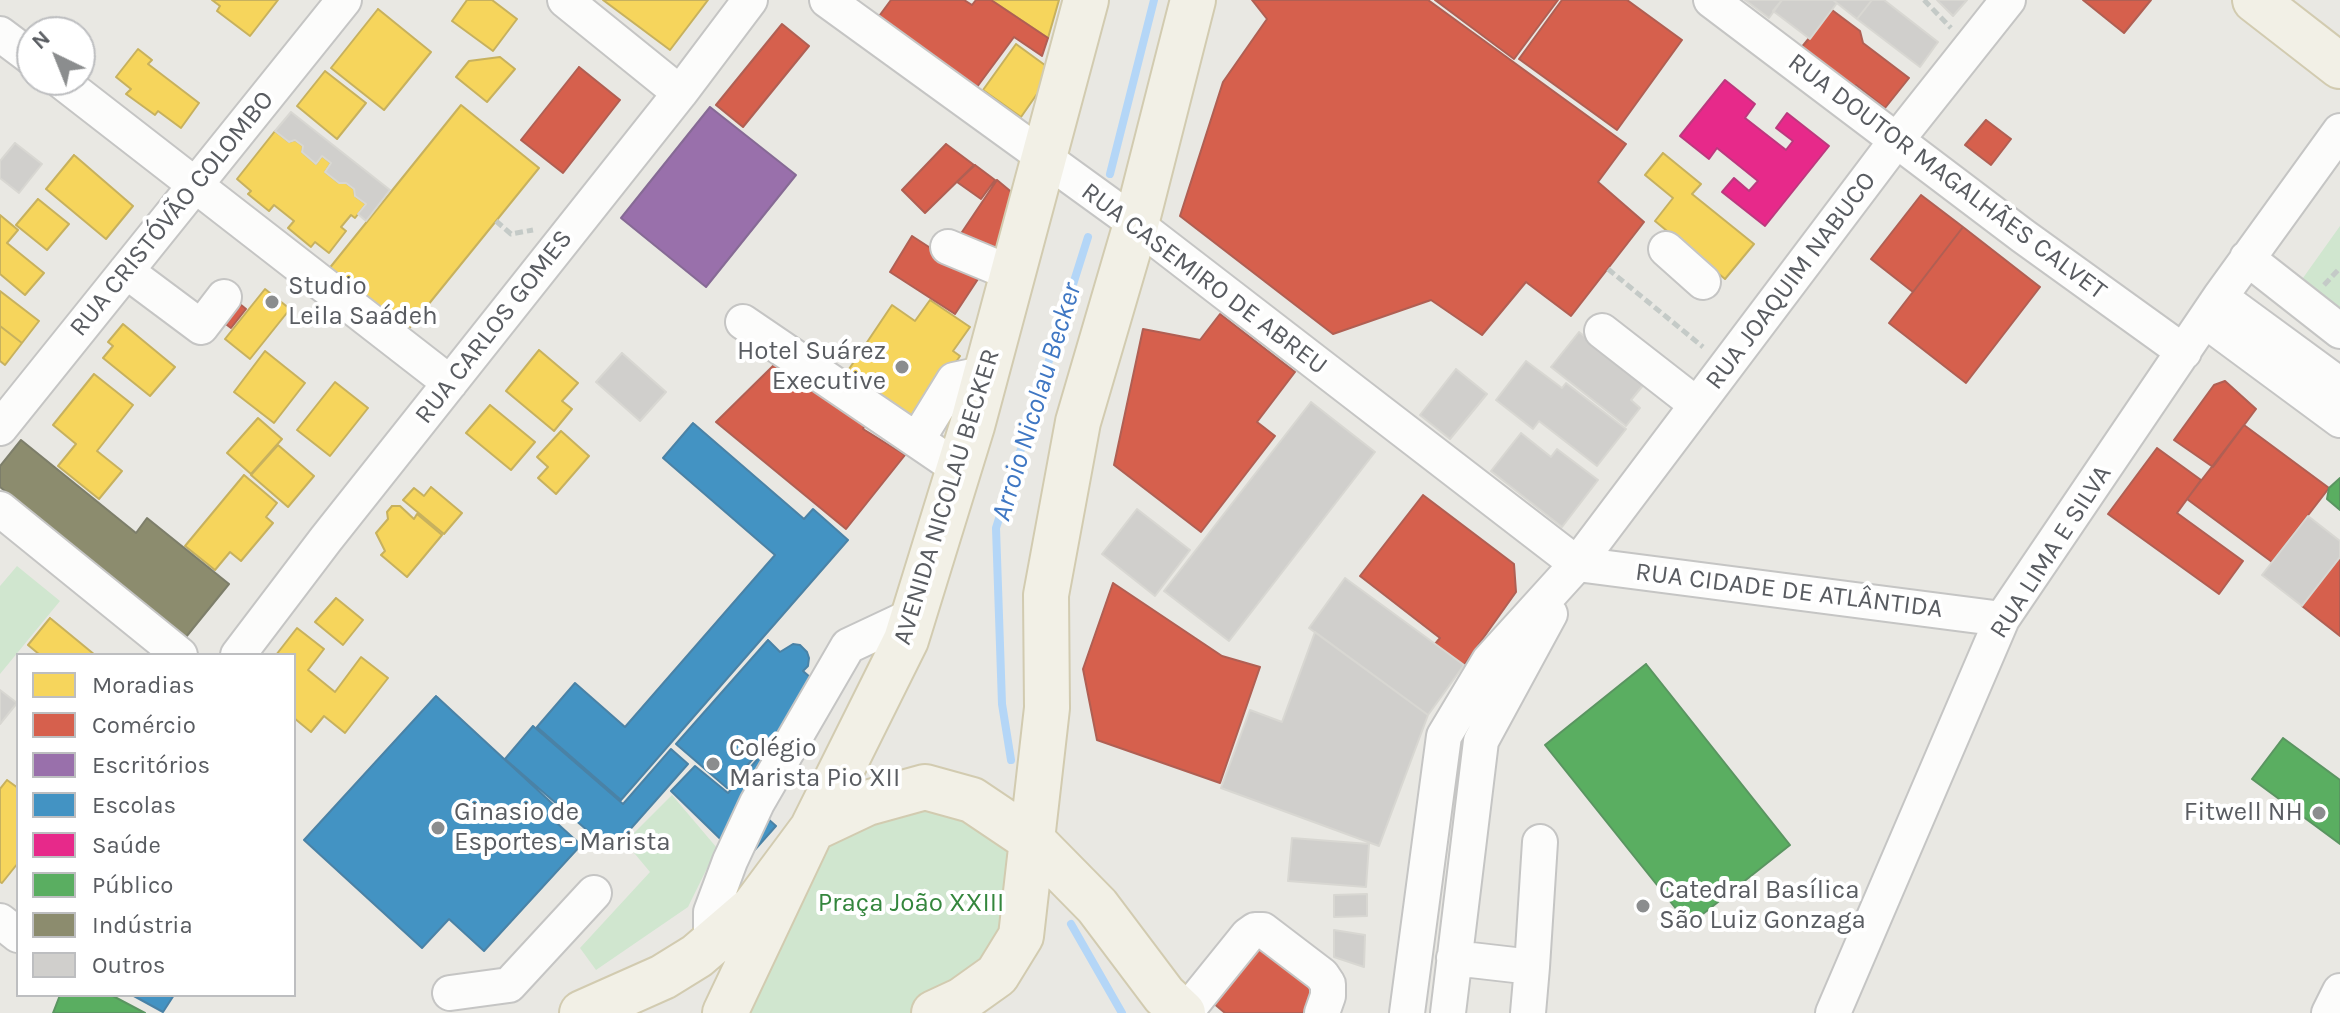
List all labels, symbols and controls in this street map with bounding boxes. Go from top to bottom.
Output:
north arrow [16,16,96,96]
text: N [26,25,56,55]
street label: RUA DOUTOR MAGALHÃES CALVET [1782,47,2112,307]
street label: RUA CRISTÓVÃO COLOMBO [63,85,281,343]
street label: RUA JOAQUIM NABUCO [1699,166,1883,396]
street label: RUA CASEMIRO DE ABREU [1075,176,1333,382]
street label: RUA CARLOS GOMES [409,224,579,430]
place label: Studio Leila Saádeh [288,271,438,332]
water label: Arroio Nicolau Becker [985,279,1089,525]
marker: Studio Leila Saádeh [263,293,281,311]
place label: Hotel Suárez Executive [737,336,886,398]
street label: AVENIDA NICOLAU BECKER [887,345,1007,649]
marker: Hotel Suárez Executive [893,358,911,376]
street label: RUA LIMA E SILVA [1983,460,2119,644]
street label: RUA CIDADE DE ATLÂNTIDA [1634,557,1944,625]
legend [16,653,296,997]
text: Moradias [92,671,195,699]
text: Comércio [92,711,196,739]
place label: Colégio Marista Pio XII [729,733,900,794]
text: Escritórios [92,751,210,779]
marker: Colégio Marista Pio XII [704,755,722,773]
text: Escolas [92,791,176,819]
place label: Ginasio de Esportes - Marista [454,797,671,858]
place label: Fitwell NH [2184,797,2303,829]
marker: Fitwell NH [2310,804,2328,822]
marker: Ginasio de Esportes - Marista [429,819,447,837]
text: Saúde [92,831,161,859]
text: Público [92,871,173,899]
place label: Catedral Basílica São Luiz Gonzaga [1659,875,1866,936]
park label: Praça João XXIII [818,888,1004,920]
marker: Catedral Basílica São Luiz Gonzaga [1634,897,1652,915]
text: Indústria [92,911,193,939]
text: Outros [92,951,165,979]

